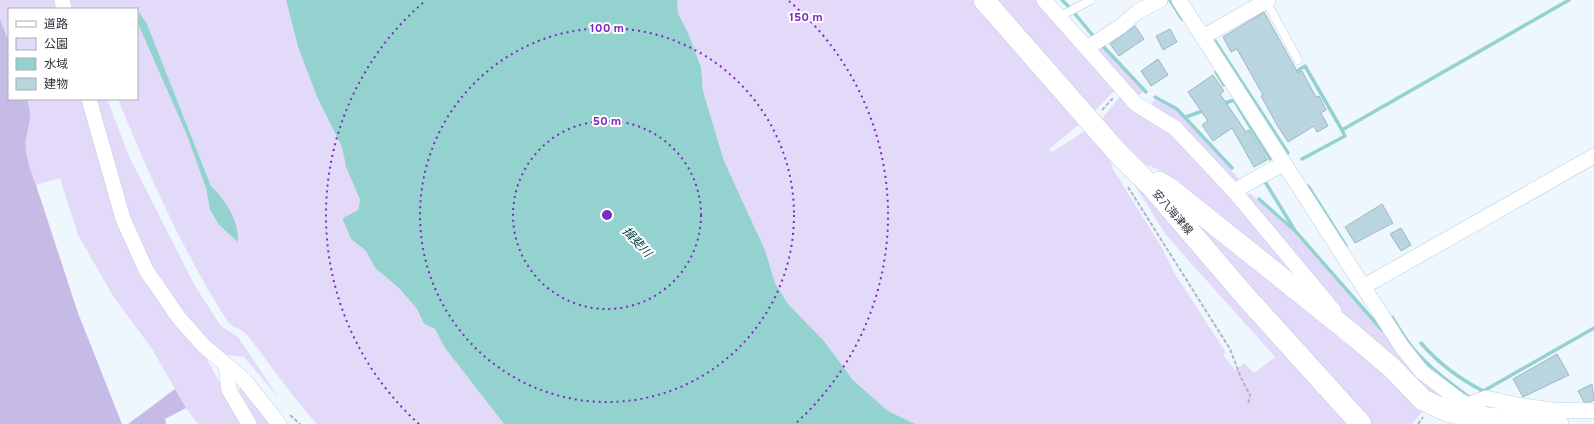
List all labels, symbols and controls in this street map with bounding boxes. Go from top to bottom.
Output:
legend [8,8,138,100]
text: 150 m [789,10,823,26]
text: 道路 [44,17,68,33]
text: 100 m [590,21,624,37]
text: 公園 [44,37,68,53]
text: 水域 [44,57,68,73]
text: 建物 [44,77,68,93]
text: 50 m [593,114,621,130]
street label: 安八海津線 [1149,187,1196,238]
centre of rings [600,208,614,222]
water label: 揖斐川 [618,224,656,263]

